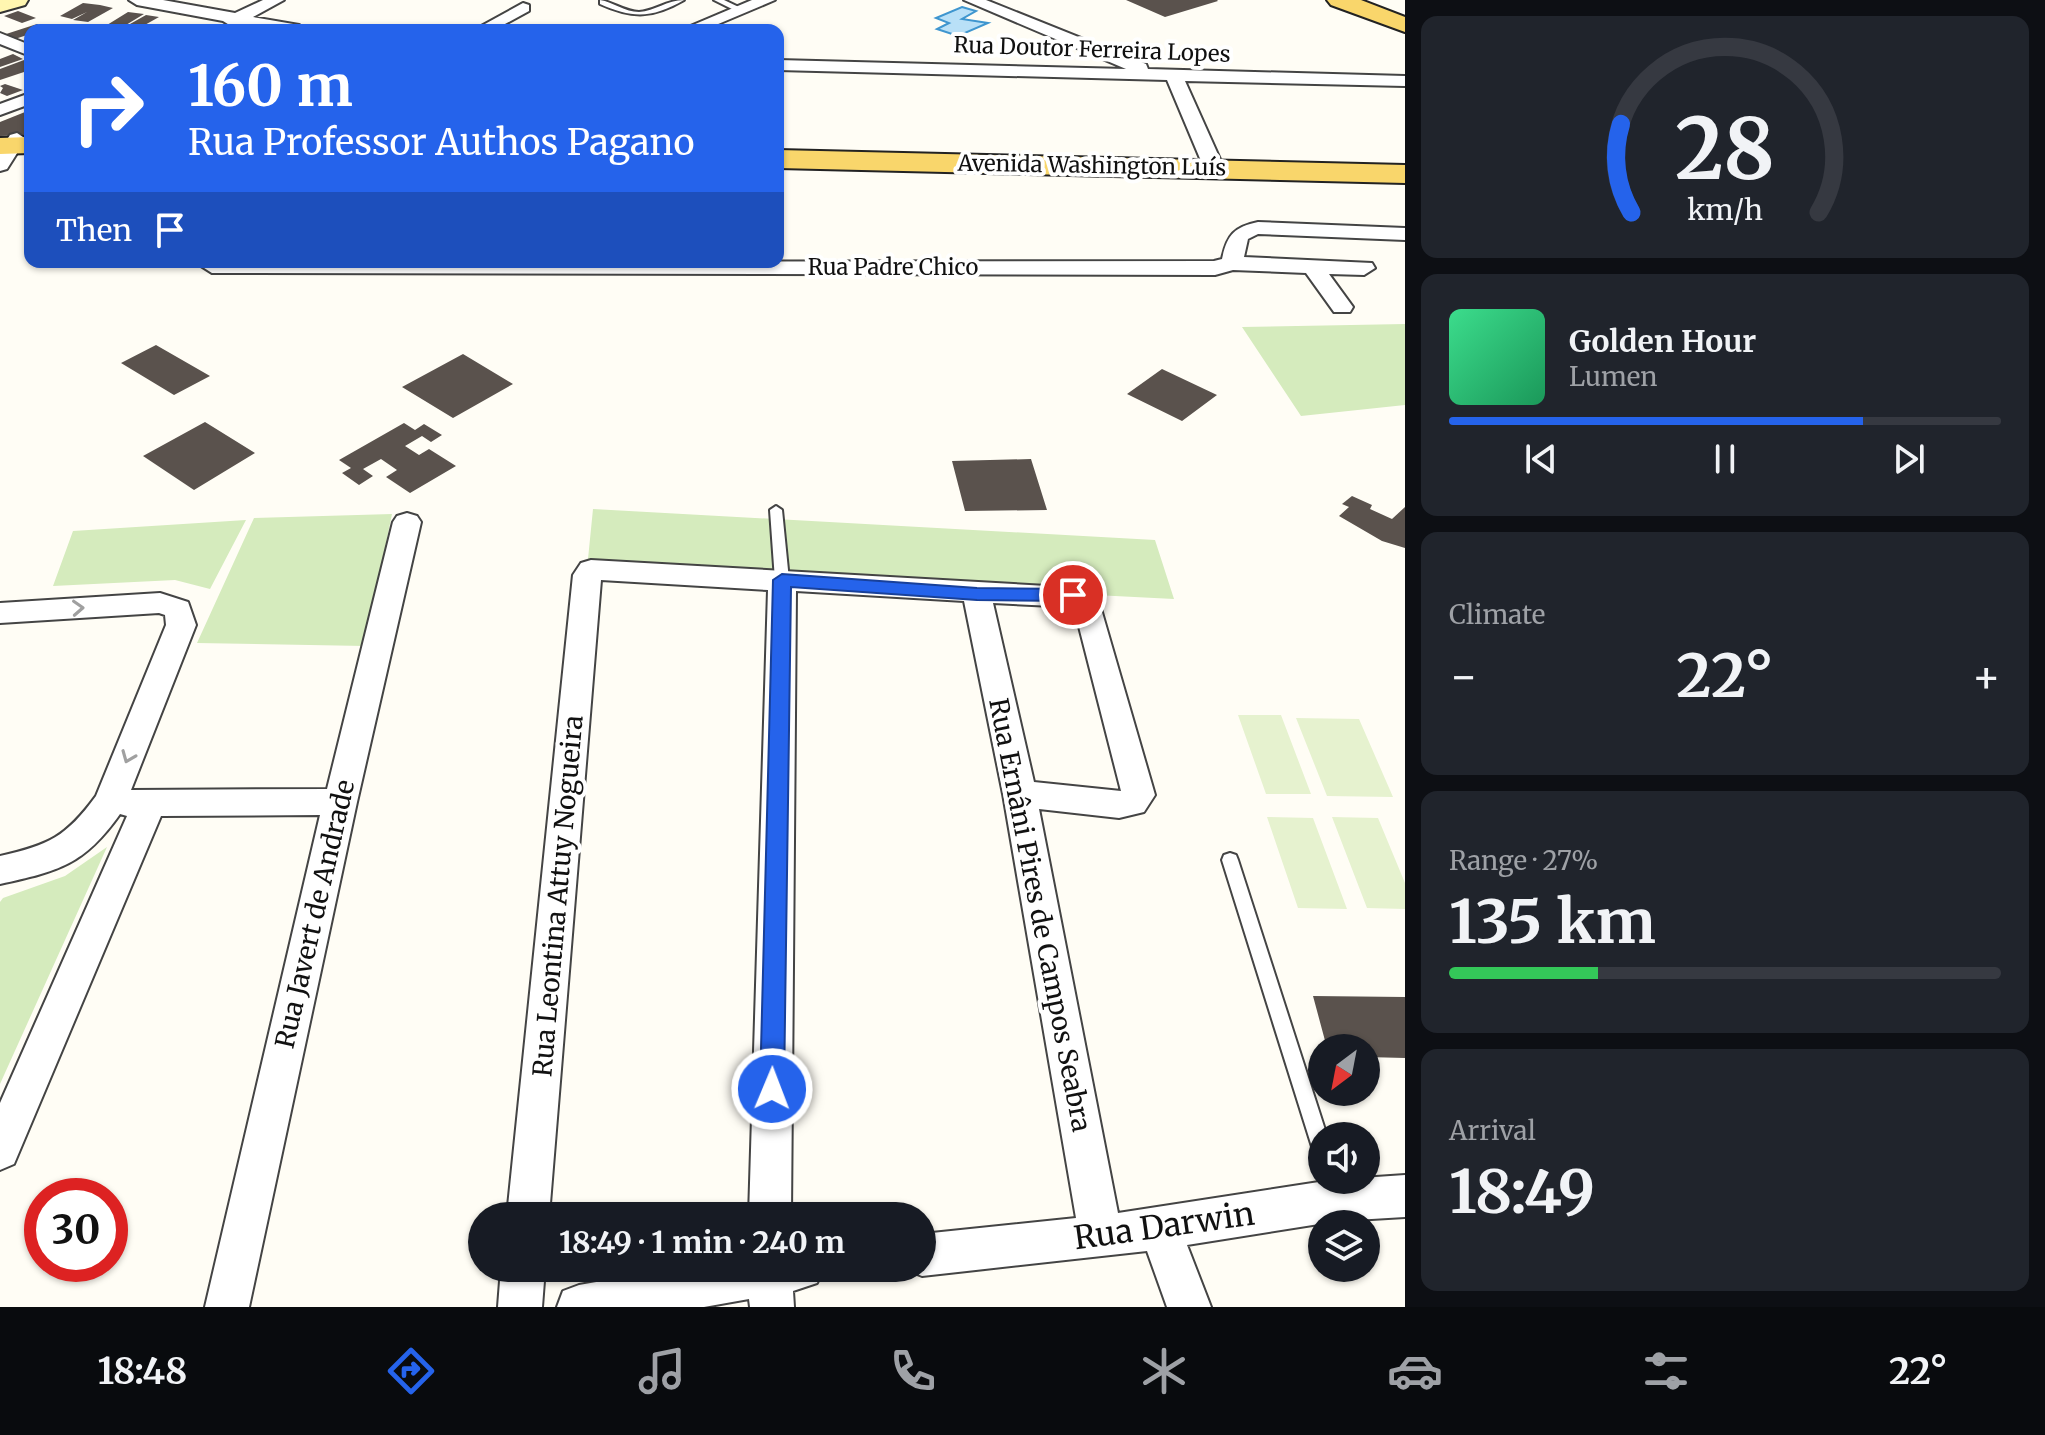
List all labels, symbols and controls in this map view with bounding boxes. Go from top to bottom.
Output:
street label: Rua Doutor Ferreira Lopes [953,30,1231,68]
text: 160 m [188,51,353,121]
icon: right [56,56,160,160]
text: 28 [1675,97,1775,202]
text: Rua Professor Authos Pagano [188,120,694,165]
street label: Avenida Washington Luís [956,149,1227,181]
text: km/h [1687,192,1763,228]
icon: arrive [148,208,192,252]
text: Then [56,211,132,249]
street label: Rua Padre Chico [808,253,978,281]
text: Golden Hour [1569,322,1756,360]
text: Lumen [1569,360,1658,393]
icon: previous [1519,437,1563,481]
icon: pause [1703,437,1747,481]
icon: next [1887,437,1931,481]
pin [1039,561,1107,629]
icon: arrive [1051,573,1095,617]
text: Climate [1449,598,1545,631]
one-way arrow [72,600,85,617]
text: 22° [1676,638,1774,713]
text: − [1449,649,1478,704]
text: + [1972,649,2001,704]
street label: Rua Ernâni Pires de Campos Seabra [982,695,1099,1135]
street label: Rua Leontina Attuy Nogueira [525,714,590,1078]
one-way arrow [121,749,138,763]
street label: Rua Javert de Andrade [268,776,361,1051]
text: Range · 27% [1449,844,1598,877]
text: 135 km [1449,884,1656,959]
north arrow [1308,1034,1380,1106]
map controls [1308,1034,1380,1282]
position arrow [730,1047,814,1131]
text: Arrival [1449,1114,1536,1147]
button: sound [1308,1122,1380,1194]
text: 18:49 [1449,1154,1595,1229]
speed limit sign: 30 [24,1178,128,1282]
street label: Rua Darwin [1071,1194,1257,1258]
button: layers [1308,1210,1380,1282]
text: 18:49 · 1 min · 240 m [559,1223,845,1261]
icon: directions [383,1343,439,1399]
icon: music [634,1343,690,1399]
icon: phone [885,1343,941,1399]
icon: climate [1136,1343,1192,1399]
icon: car [1387,1343,1443,1399]
icon: filters [1638,1343,1694,1399]
text: 18:48 [98,1349,187,1394]
text: 22° [1889,1349,1947,1394]

